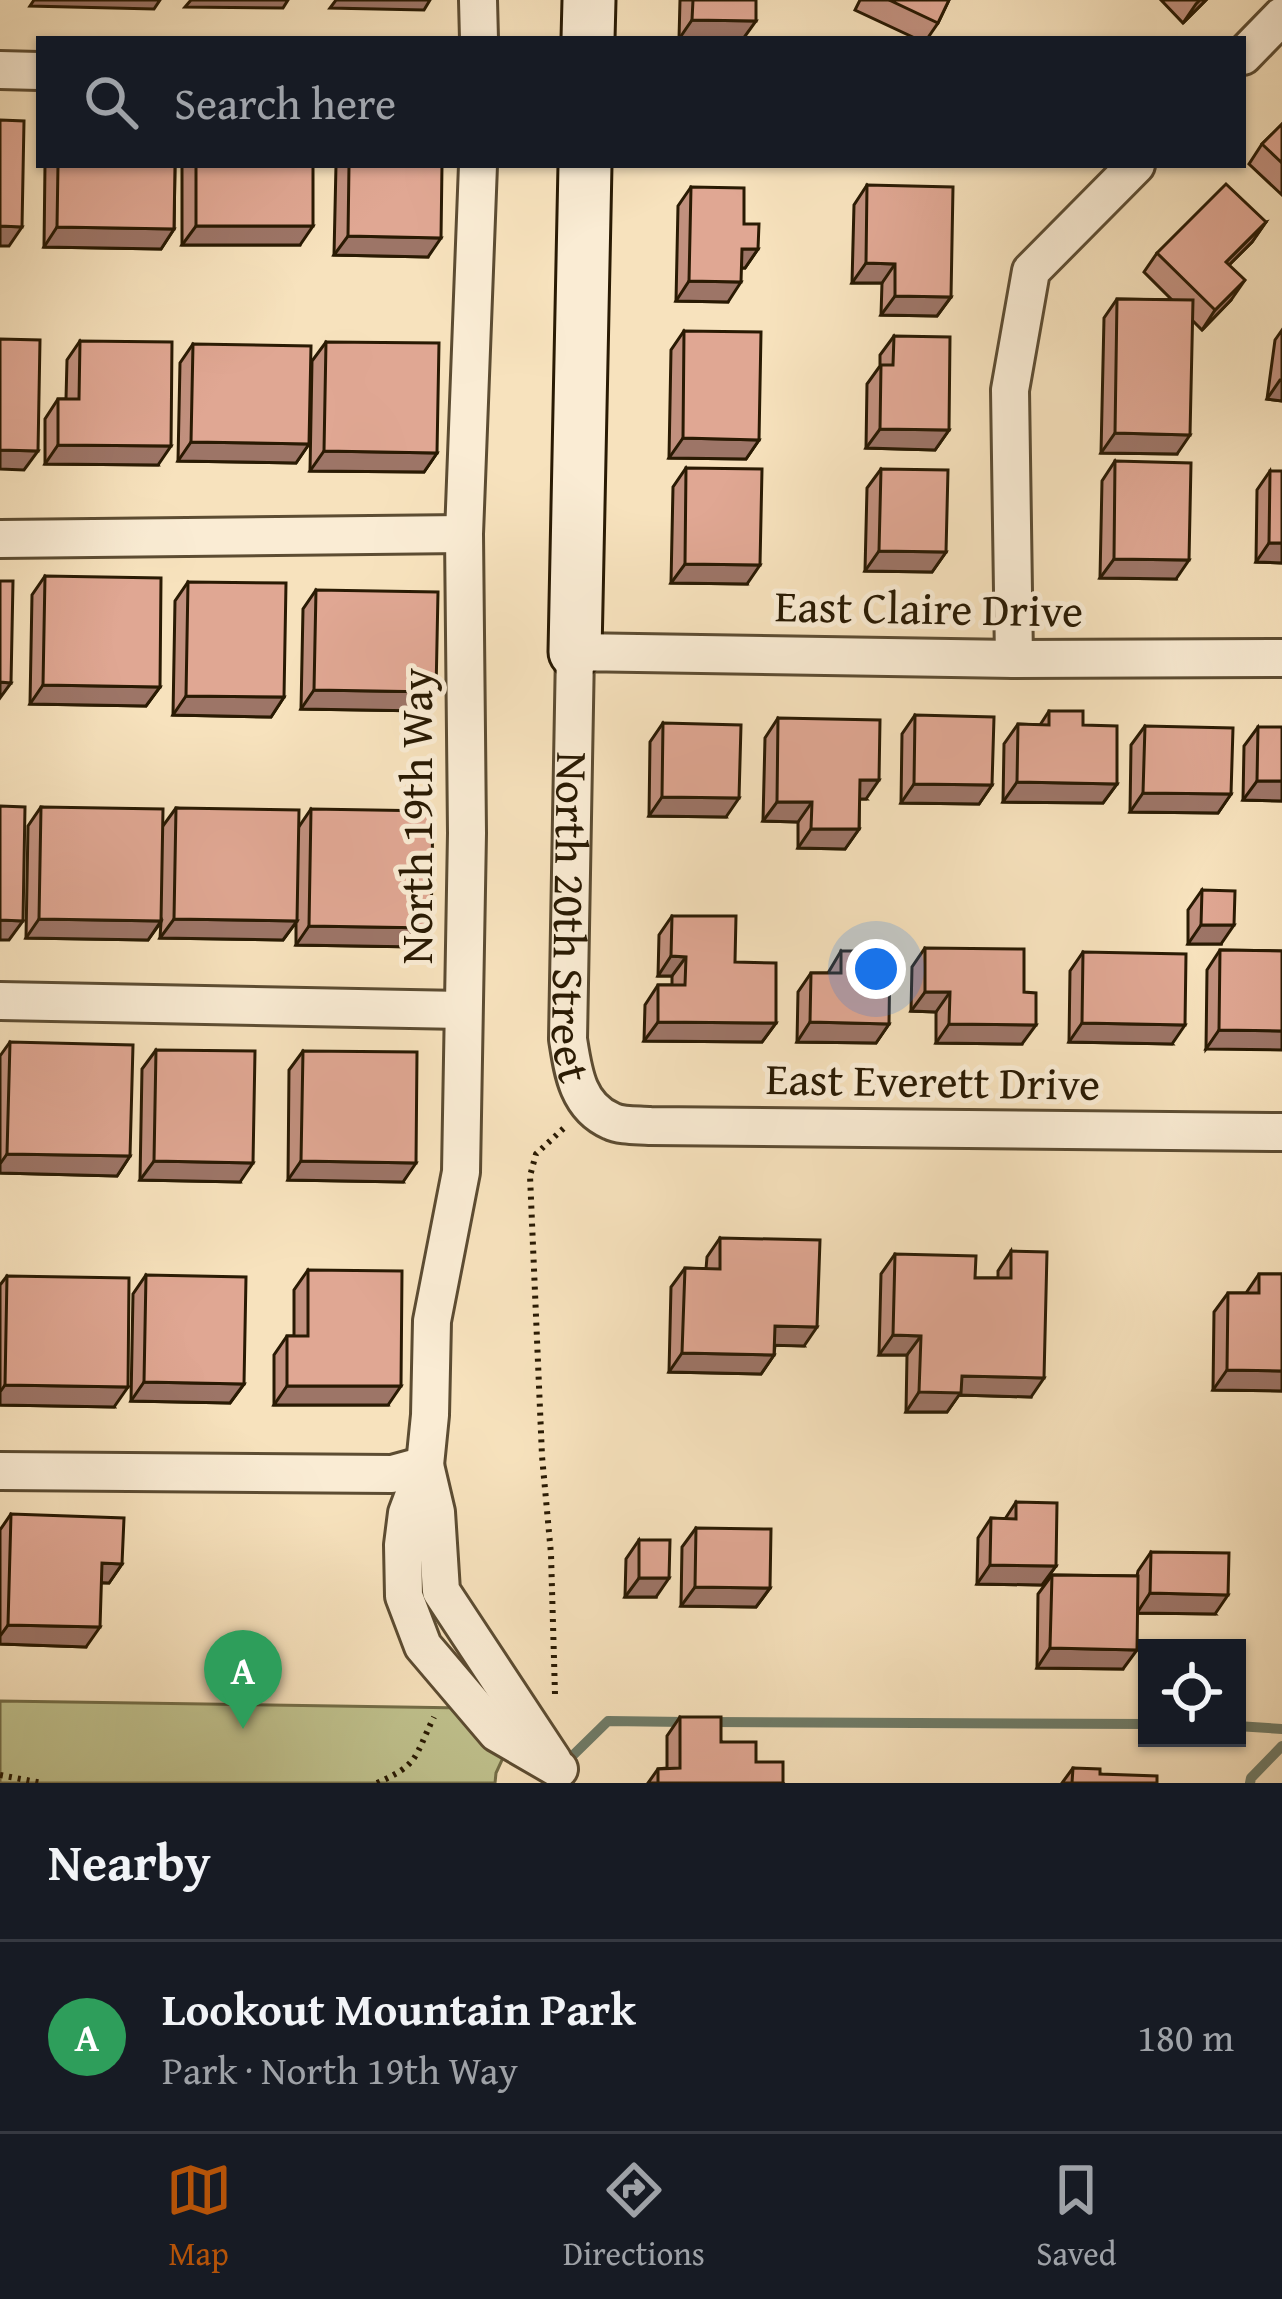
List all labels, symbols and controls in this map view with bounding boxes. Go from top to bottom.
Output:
search box [36,36,1246,168]
icon: search [78,69,144,135]
text: Search here [174,70,396,135]
street label: East Claire Drive [774,572,1084,643]
street label: North 19th Way [383,667,448,964]
street label: North 20th Street [536,751,608,1090]
your location [846,939,906,999]
street label: East Everett Drive [765,1045,1101,1116]
pin: A [204,1630,282,1729]
map controls [1138,1639,1246,1747]
button: locate [1138,1639,1246,1747]
text: Nearby [48,1824,211,1899]
text: Lookout Mountain Park [162,1976,636,2041]
text: A [75,2008,99,2065]
text: 180 m [1137,2008,1234,2065]
text: Park · North 19th Way [162,2041,518,2098]
tab: Map [166,2157,232,2277]
tab: Directions [563,2157,705,2277]
tab: Saved [1036,2157,1116,2277]

